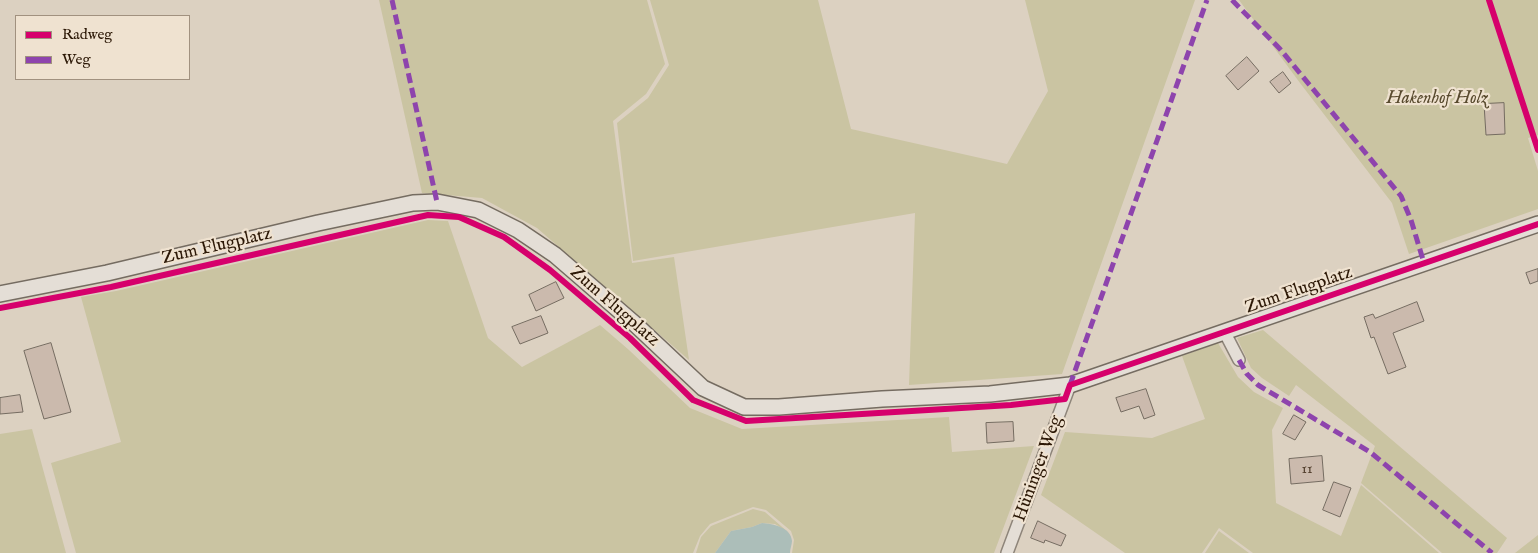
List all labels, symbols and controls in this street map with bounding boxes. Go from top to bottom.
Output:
legend [15,15,190,80]
text: Radweg [62,25,113,44]
text: Weg [62,50,91,69]
park label: Hakenhof Holz [1386,88,1488,110]
street label: Zum Flugplatz [160,224,274,270]
street label: Zum Flugplatz [565,262,663,352]
street label: Zum Flugplatz [1243,263,1355,319]
street label: Hüninger Weg [1010,413,1068,525]
house number: 11 [1301,461,1313,479]

